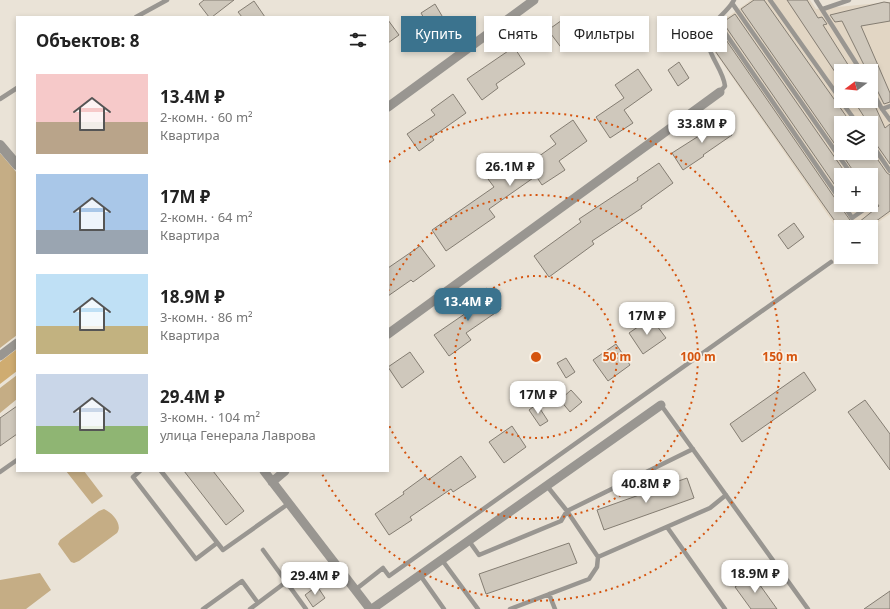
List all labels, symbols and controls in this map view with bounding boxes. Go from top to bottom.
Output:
chip: Купить [401,16,476,52]
chip: Снять [484,16,552,52]
chip: Фильтры [560,16,649,52]
chip: Новое [657,16,727,52]
text: Объектов: 8 [36,29,139,52]
icon: filters [347,29,369,51]
north arrow [834,64,878,108]
map controls [834,64,878,264]
text: 13.4M ₽ [160,85,225,108]
icon: home [68,90,116,138]
text: 2-комн. · 60 m² [160,108,253,126]
pin: 33.8M ₽ [665,110,739,144]
text: 33.8M ₽ [677,114,727,132]
button: layers [834,116,878,160]
text: Квартира [160,126,220,144]
pin: 26.1M ₽ [473,153,547,187]
text: 26.1M ₽ [485,157,535,175]
button: + [834,168,878,212]
text: 17M ₽ [160,185,210,208]
icon: home [68,190,116,238]
text: 2-комн. · 64 m² [160,208,253,226]
button: − [834,220,878,264]
text: Квартира [160,226,220,244]
text: 18.9M ₽ [160,285,225,308]
pin: 13.4M ₽ [431,288,505,322]
icon: home [68,290,116,338]
text: 13.4M ₽ [443,292,493,310]
pin: 17M ₽ [619,302,675,336]
text: 17M ₽ [628,306,666,324]
text: 3-комн. · 86 m² [160,308,253,326]
text: Квартира [160,326,220,344]
text: 50 m [603,348,631,365]
text: 100 m [680,348,716,365]
text: 150 m [762,348,798,365]
centre of rings [529,350,543,364]
pin: 17M ₽ [510,381,566,415]
text: 29.4M ₽ [160,385,225,408]
text: 17M ₽ [519,385,557,403]
icon: home [68,390,116,438]
text: 3-комн. · 104 m² [160,408,260,426]
text: улица Генерала Лаврова [160,426,316,444]
pin: 40.8M ₽ [609,470,683,504]
text: 40.8M ₽ [621,474,671,492]
pin: 18.9M ₽ [718,560,792,594]
pin: 29.4M ₽ [278,562,352,596]
text: 18.9M ₽ [730,564,780,582]
text: 29.4M ₽ [290,566,340,584]

